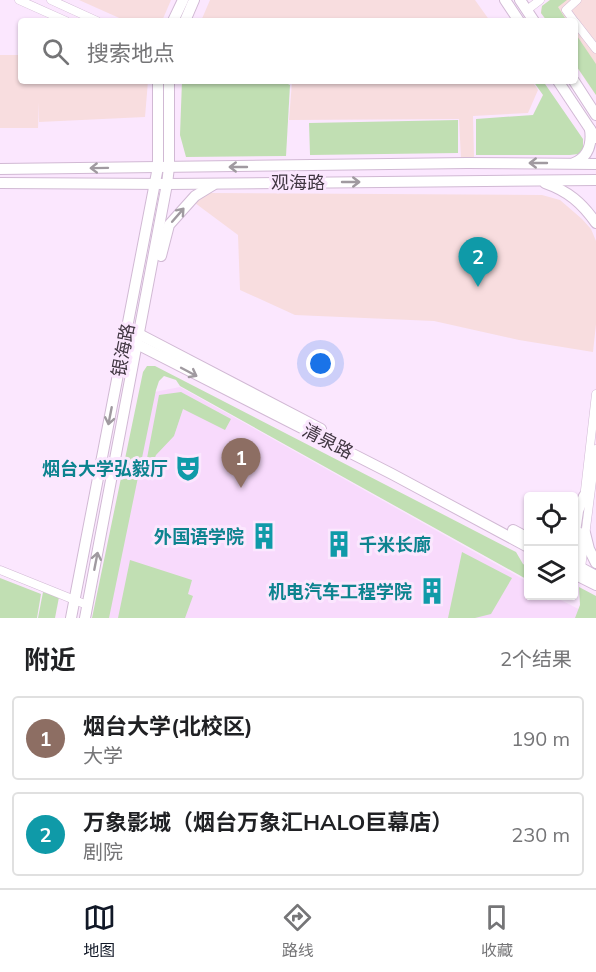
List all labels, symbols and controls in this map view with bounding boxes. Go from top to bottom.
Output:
search box [18,18,578,84]
icon: search [39,35,72,68]
text: 搜索地点 [87,39,175,67]
one-way arrow [528,157,548,169]
one-way arrow [228,161,248,173]
one-way arrow [90,162,110,174]
street label: 观海路 [271,171,325,194]
one-way arrow [341,176,361,188]
one-way arrow [171,208,185,223]
pin: 2 [458,238,498,287]
street label: 银海路 [107,321,139,379]
your location [306,349,335,378]
one-way arrow [180,366,198,378]
one-way arrow [104,406,115,426]
street label: 清泉路 [299,418,357,464]
pin: 1 [222,438,260,488]
theatre icon: 烟台大学弘毅厅 [173,453,203,483]
place label: 烟台大学弘毅厅 [42,457,168,480]
map controls [524,492,578,600]
button: locate [524,492,578,546]
building icon: 外国语学院 [249,521,279,551]
place label: 外国语学院 [154,525,244,548]
building icon: 千米长廊 [324,529,354,559]
place label: 千米长廊 [359,533,431,556]
button: layers [524,546,578,600]
one-way arrow [91,551,102,571]
building icon: 机电汽车工程学院 [417,576,447,606]
place label: 机电汽车工程学院 [268,580,412,603]
text: 附近 [24,643,76,676]
text: 2个结果 [500,646,572,671]
text: 烟台大学(北校区) [83,712,253,740]
text: 1 [40,726,52,751]
text: 190 m [511,726,570,751]
text: 大学 [83,743,123,768]
text: 万象影城（烟台万象汇HALO巨幕店） [83,808,453,836]
text: 2 [40,822,52,847]
text: 230 m [511,822,570,847]
text: 剧院 [83,839,123,864]
tab: 地图 [83,901,116,961]
tab: 路线 [281,901,314,961]
tab: 收藏 [480,901,513,961]

